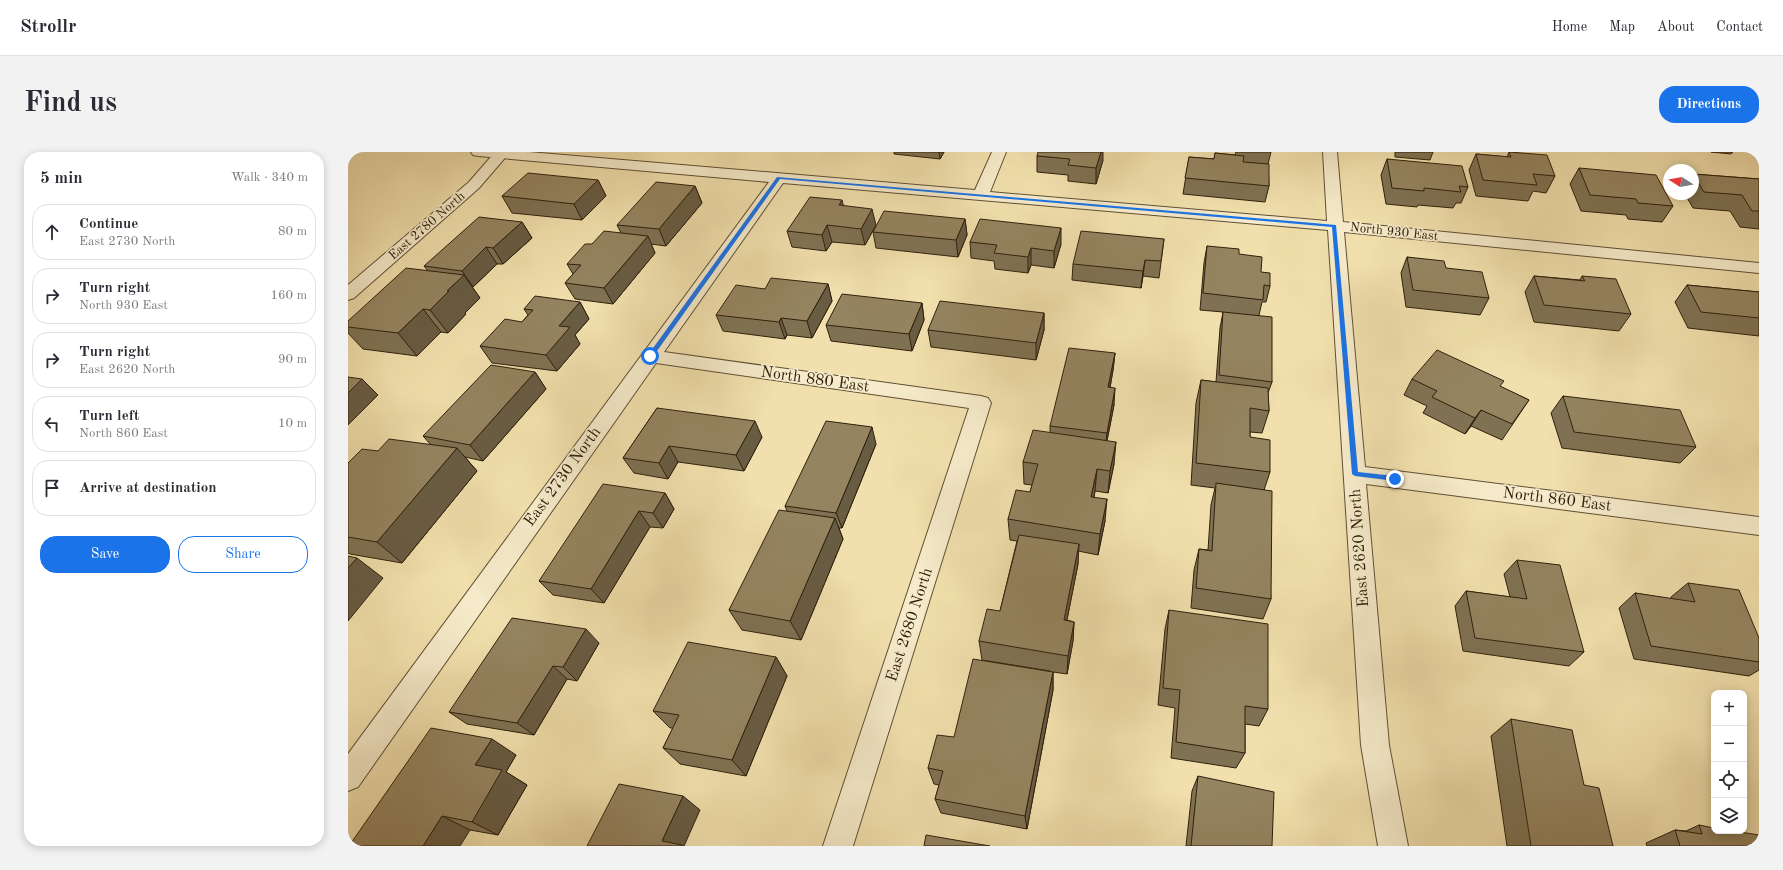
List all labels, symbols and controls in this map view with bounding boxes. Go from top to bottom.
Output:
text: Strollr [20,18,76,37]
text: Home [1552,20,1587,34]
text: Map [1609,20,1635,34]
text: About [1657,20,1694,34]
text: Contact [1716,20,1763,34]
button: Directions [1659,86,1759,123]
text: Find us [24,90,117,118]
north arrow [1663,164,1699,200]
text: 5 min [40,170,83,187]
text: Walk · 340 m [231,171,308,184]
street label: East 2780 North [386,189,468,263]
text: Continue [79,217,138,232]
icon: ahead [41,221,63,243]
street label: North 930 East [1349,221,1439,243]
text: 80 m [278,225,307,238]
text: East 2730 North [79,235,175,248]
text: Turn right [79,281,150,296]
icon: right [41,285,63,307]
text: 160 m [270,289,307,302]
text: North 930 East [79,299,168,312]
text: Turn right [79,345,150,360]
route start [641,347,659,365]
icon: right [41,349,63,371]
text: 90 m [278,353,307,366]
text: East 2620 North [79,363,175,376]
street label: North 880 East [760,364,871,396]
text: Turn left [79,409,139,424]
icon: left [41,413,63,435]
text: 10 m [278,417,307,430]
street label: East 2730 North [522,424,605,530]
text: North 860 East [79,427,168,440]
route end [1386,470,1404,488]
icon: arrive [41,477,63,499]
text: Arrive at destination [79,481,217,496]
street label: North 860 East [1502,485,1613,515]
street label: East 2620 North [1348,488,1372,608]
button: Save [40,536,170,573]
button: Share [178,536,308,573]
street label: East 2680 North [884,566,936,684]
map controls [1711,690,1747,834]
button: + [1711,690,1747,726]
button: − [1711,726,1747,762]
button: locate [1711,762,1747,798]
button: layers [1711,798,1747,834]

